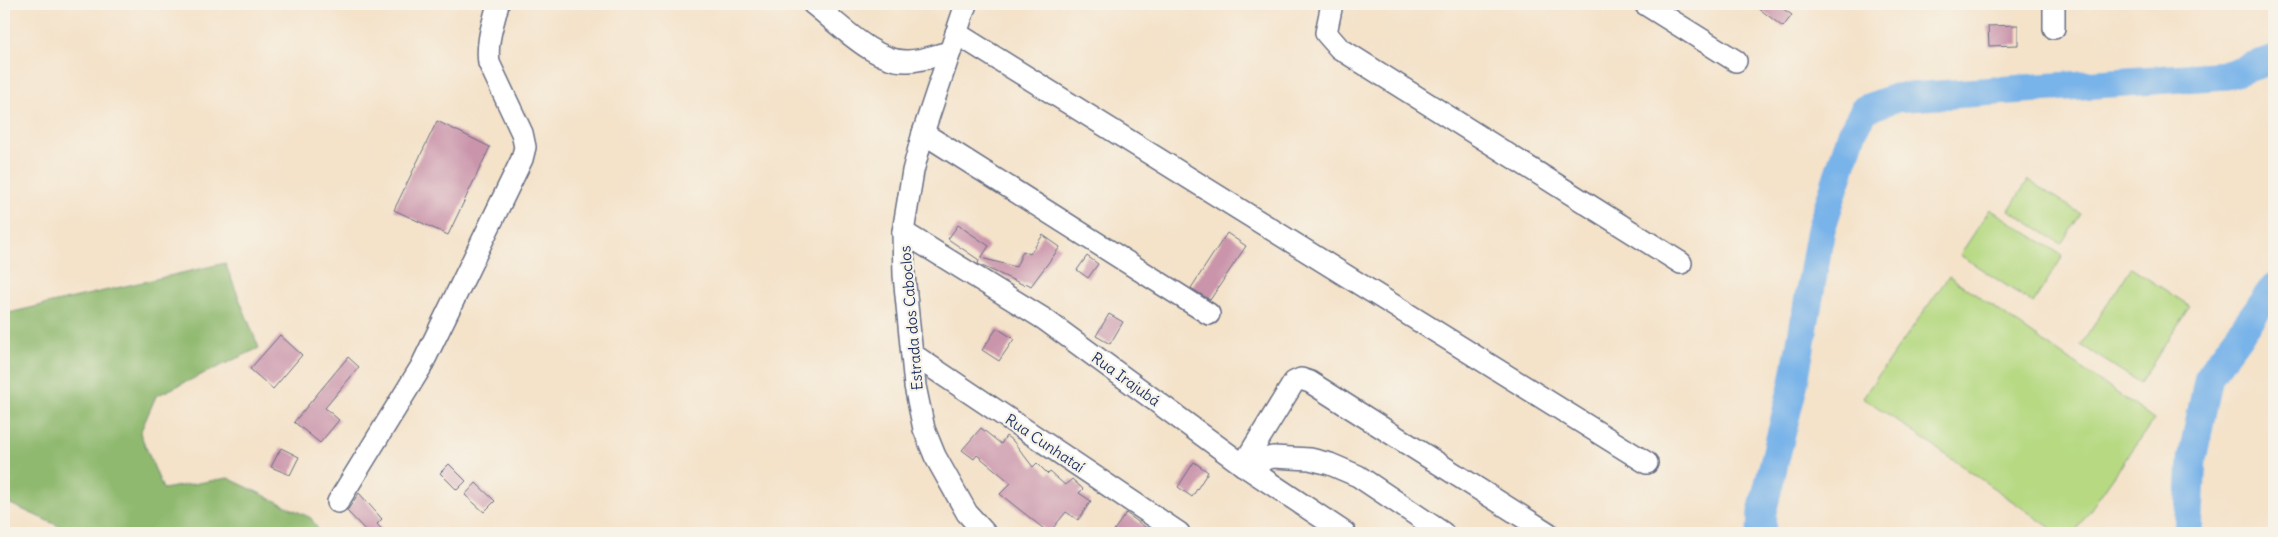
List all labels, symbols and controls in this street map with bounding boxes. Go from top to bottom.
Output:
street label: Estrada dos Caboclos [895,245,927,391]
street label: Rua Irajubá [1088,348,1164,411]
street label: Rua Cunhataí [1002,410,1088,476]

